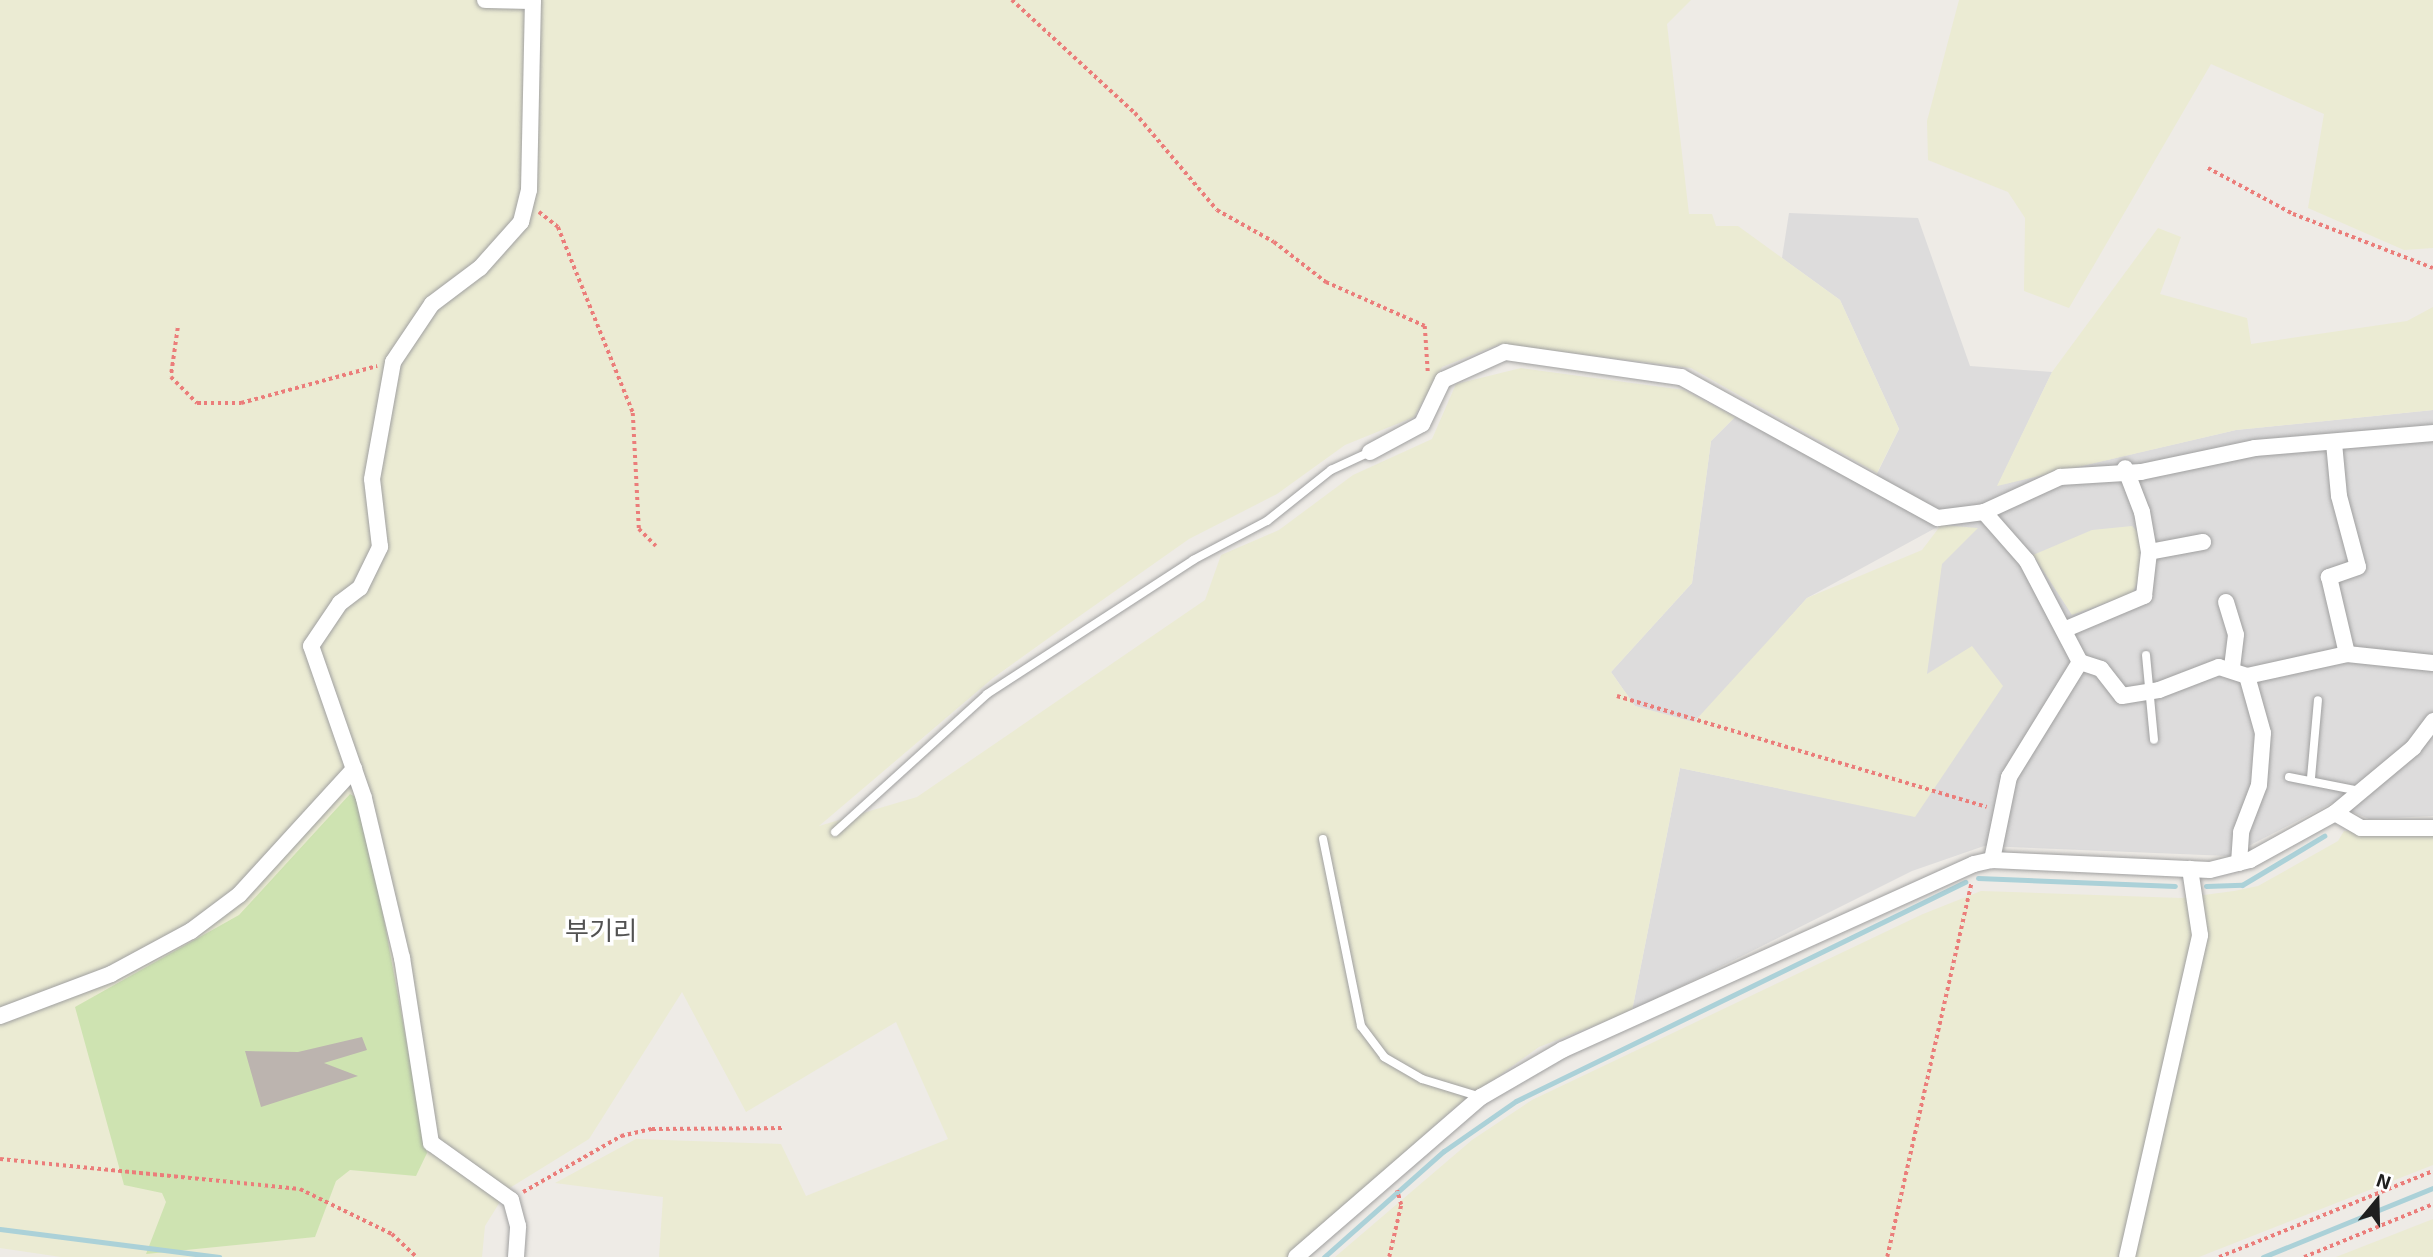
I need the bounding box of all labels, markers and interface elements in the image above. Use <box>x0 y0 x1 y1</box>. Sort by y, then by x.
district label: 부기리 <box>565 914 637 946</box>
north arrow <box>2342 1166 2412 1236</box>
text: N <box>2374 1168 2394 1194</box>

